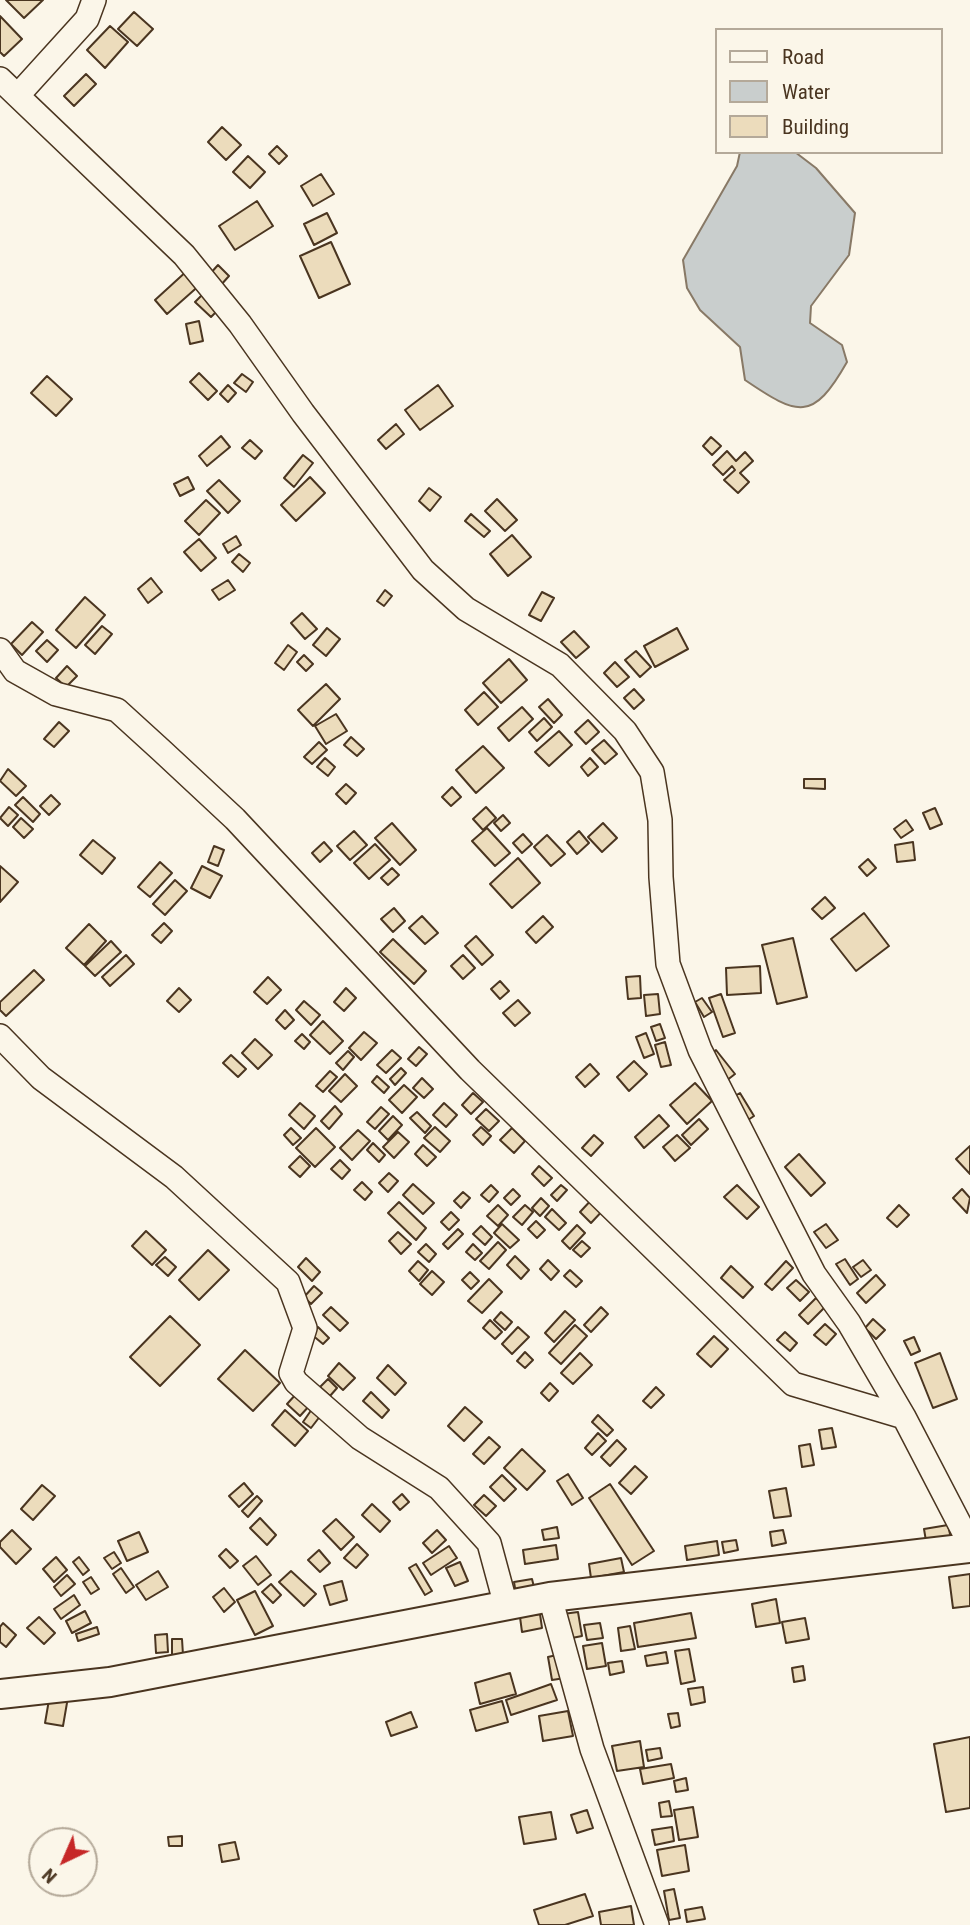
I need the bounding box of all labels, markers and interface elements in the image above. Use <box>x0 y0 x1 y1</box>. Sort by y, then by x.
legend <box>715 28 942 154</box>
text: Road <box>782 45 824 69</box>
text: Water <box>782 80 830 104</box>
text: Building <box>782 115 849 139</box>
north arrow <box>28 1827 98 1897</box>
text: N <box>37 1864 62 1888</box>

